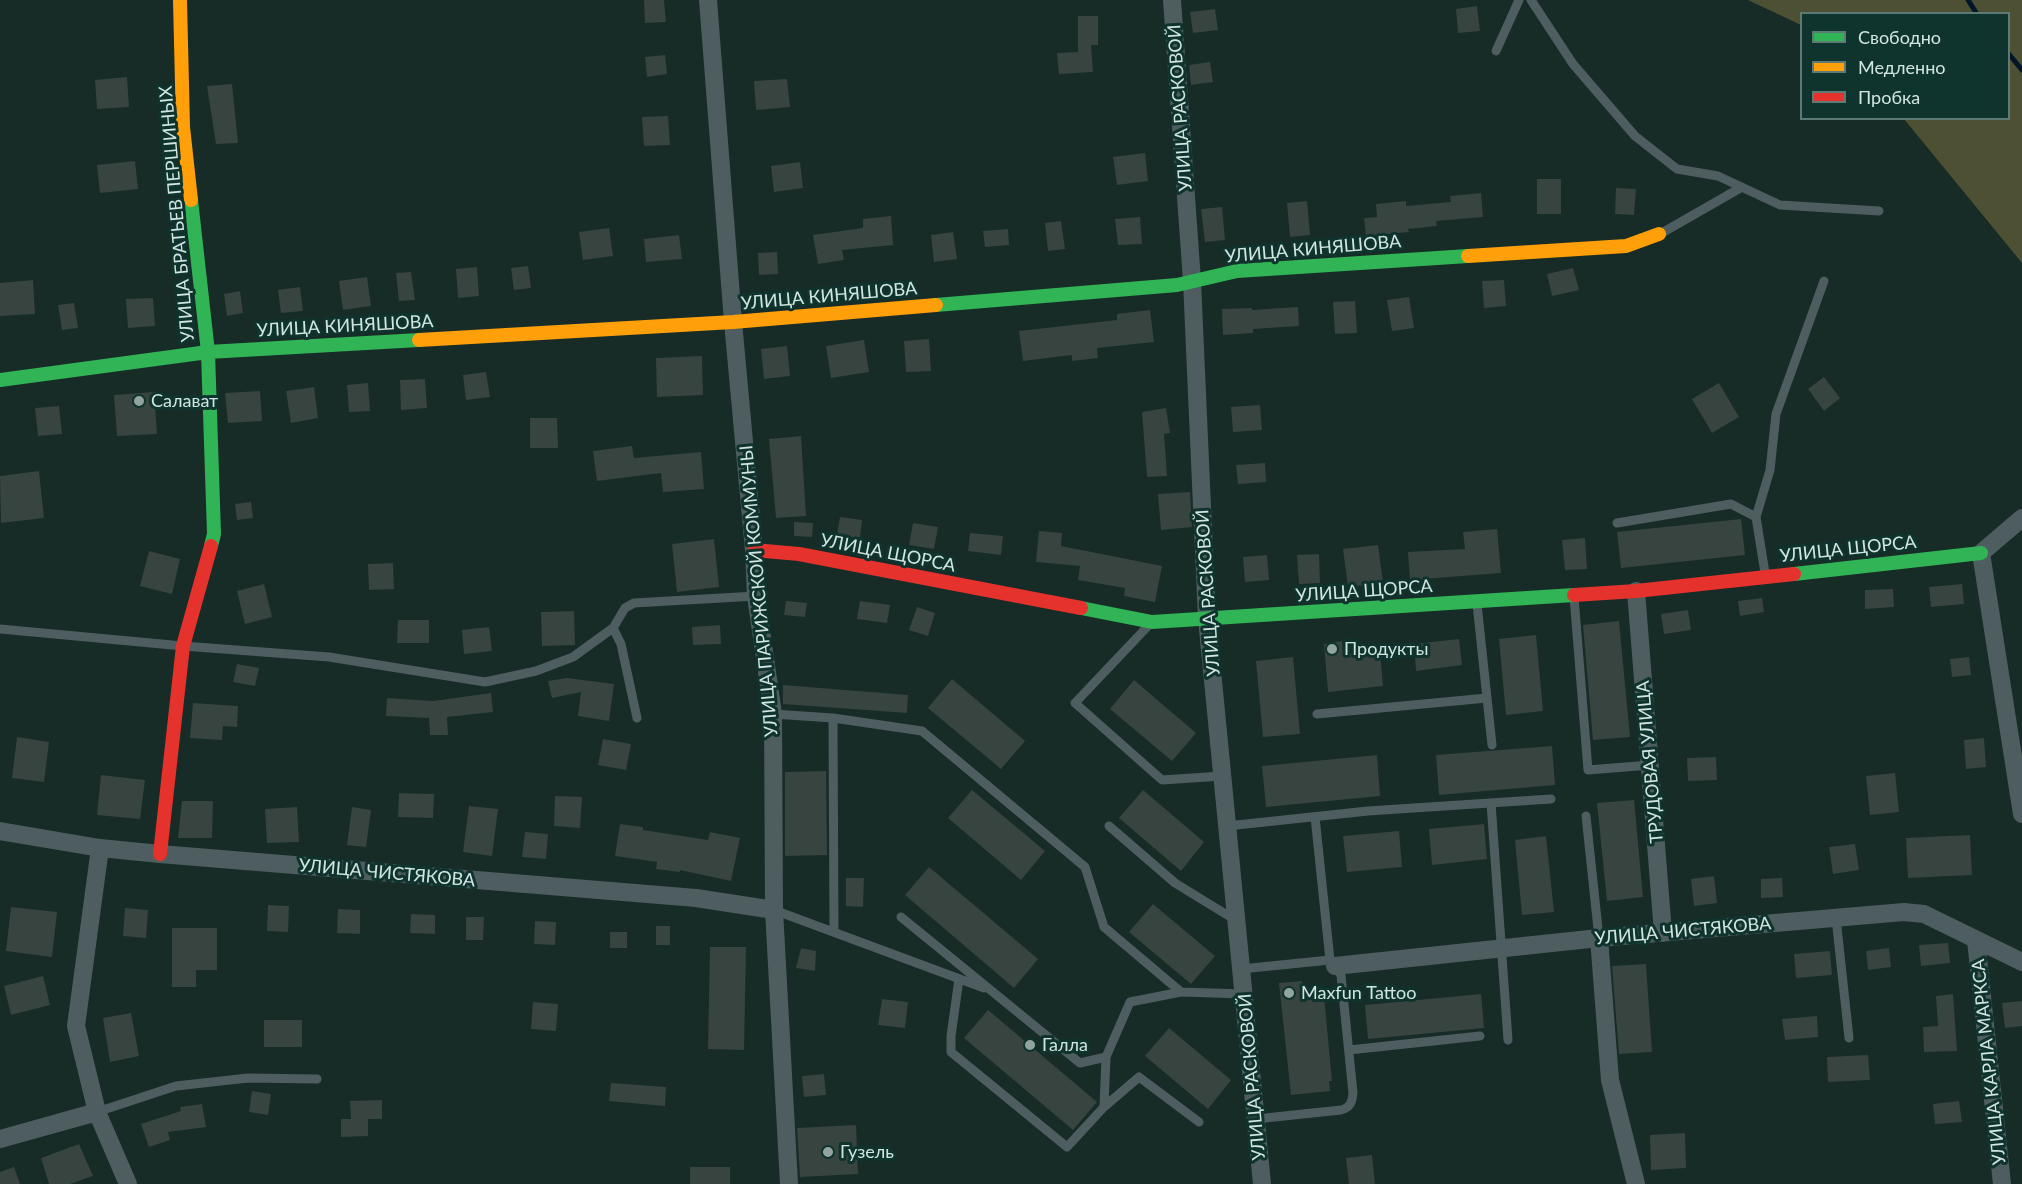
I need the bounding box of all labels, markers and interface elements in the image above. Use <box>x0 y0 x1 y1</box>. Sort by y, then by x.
legend <box>1800 12 2010 120</box>
street label: УЛИЦА РАСКОВОЙ <box>1163 24 1197 192</box>
text: Свободно <box>1858 26 1941 48</box>
text: Медленно <box>1858 56 1946 78</box>
street label: УЛИЦА БРАТЬЕВ ПЕРШИНЫХ <box>155 85 199 343</box>
text: Пробка <box>1858 86 1920 108</box>
street label: УЛИЦА КИНЯШОВА <box>1224 231 1402 267</box>
street label: УЛИЦА КИНЯШОВА <box>740 278 918 314</box>
street label: УЛИЦА КИНЯШОВА <box>256 311 434 341</box>
place label: Салават <box>151 390 218 412</box>
marker: Салават <box>132 394 146 408</box>
street label: УЛИЦА ПАРИЖСКОЙ КОММУНЫ <box>735 444 783 738</box>
street label: УЛИЦА РАСКОВОЙ <box>1191 509 1225 677</box>
street label: УЛИЦА ЩОРСА <box>819 529 957 577</box>
street label: УЛИЦА ЩОРСА <box>1779 531 1917 567</box>
street label: УЛИЦА ЩОРСА <box>1295 575 1433 607</box>
place label: Продукты <box>1344 638 1428 660</box>
marker: Продукты <box>1325 642 1339 656</box>
street label: ТРУДОВАЯ УЛИЦА <box>1632 680 1668 844</box>
street label: УЛИЦА ЧИСТЯКОВА <box>298 855 476 891</box>
street label: УЛИЦА ЧИСТЯКОВА <box>1594 913 1772 949</box>
street label: УЛИЦА КАРЛА МАРКСА <box>1967 958 2011 1166</box>
place label: Maxfun Tattoo <box>1301 982 1416 1004</box>
marker: Maxfun Tattoo <box>1282 986 1296 1000</box>
street label: УЛИЦА РАСКОВОЙ <box>1234 993 1270 1161</box>
place label: Галла <box>1042 1034 1088 1056</box>
marker: Галла <box>1023 1038 1037 1052</box>
place label: Гузель <box>840 1141 894 1163</box>
marker: Гузель <box>821 1145 835 1159</box>

